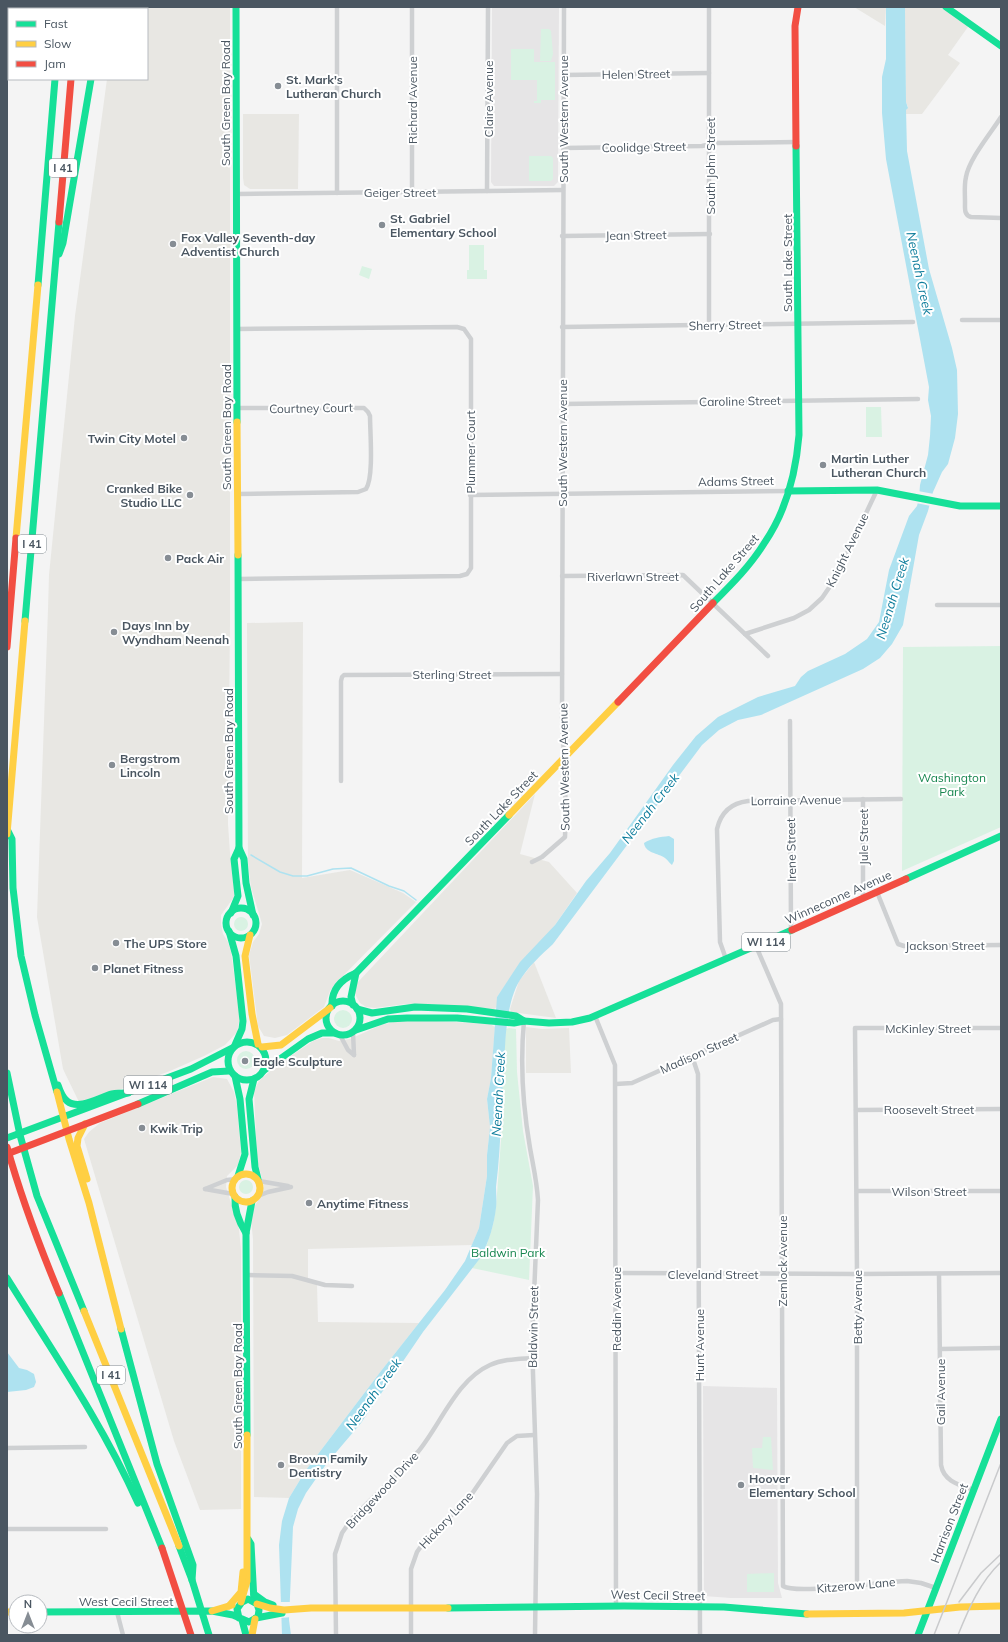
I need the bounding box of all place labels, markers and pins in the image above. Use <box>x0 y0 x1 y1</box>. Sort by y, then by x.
place label: St. Mark's Lutheran Church <box>286 72 381 101</box>
marker: St. Mark's Lutheran Church <box>273 81 283 91</box>
place label: St. Gabriel Elementary School <box>390 211 497 240</box>
marker: St. Gabriel Elementary School <box>377 220 387 230</box>
place label: Fox Valley Seventh-day Adventist Church <box>181 230 316 259</box>
marker: Fox Valley Seventh-day Adventist Church <box>168 239 178 249</box>
place label: Twin City Motel <box>88 431 176 446</box>
marker: Twin City Motel <box>179 433 189 443</box>
place label: Martin Luther Lutheran Church <box>831 451 926 480</box>
marker: Martin Luther Lutheran Church <box>818 460 828 470</box>
place label: Cranked Bike Studio LLC <box>106 481 182 510</box>
marker: Cranked Bike Studio LLC <box>185 490 195 500</box>
place label: Pack Air <box>176 551 224 566</box>
marker: Pack Air <box>163 553 173 563</box>
place label: Days Inn by Wyndham Neenah <box>122 618 229 647</box>
marker: Days Inn by Wyndham Neenah <box>109 627 119 637</box>
place label: Bergstrom Lincoln <box>120 751 180 780</box>
marker: Bergstrom Lincoln <box>107 760 117 770</box>
place label: The UPS Store <box>124 936 207 951</box>
marker: The UPS Store <box>111 938 121 948</box>
place label: Planet Fitness <box>103 961 184 976</box>
marker: Planet Fitness <box>90 963 100 973</box>
place label: Eagle Sculpture <box>253 1054 343 1069</box>
marker: Eagle Sculpture <box>240 1056 250 1066</box>
place label: Kwik Trip <box>150 1121 203 1136</box>
marker: Kwik Trip <box>137 1123 147 1133</box>
place label: Anytime Fitness <box>317 1196 409 1211</box>
marker: Anytime Fitness <box>304 1198 314 1208</box>
place label: Brown Family Dentistry <box>289 1451 368 1480</box>
marker: Brown Family Dentistry <box>276 1460 286 1470</box>
place label: Hoover Elementary School <box>749 1471 856 1500</box>
marker: Hoover Elementary School <box>736 1480 746 1490</box>

